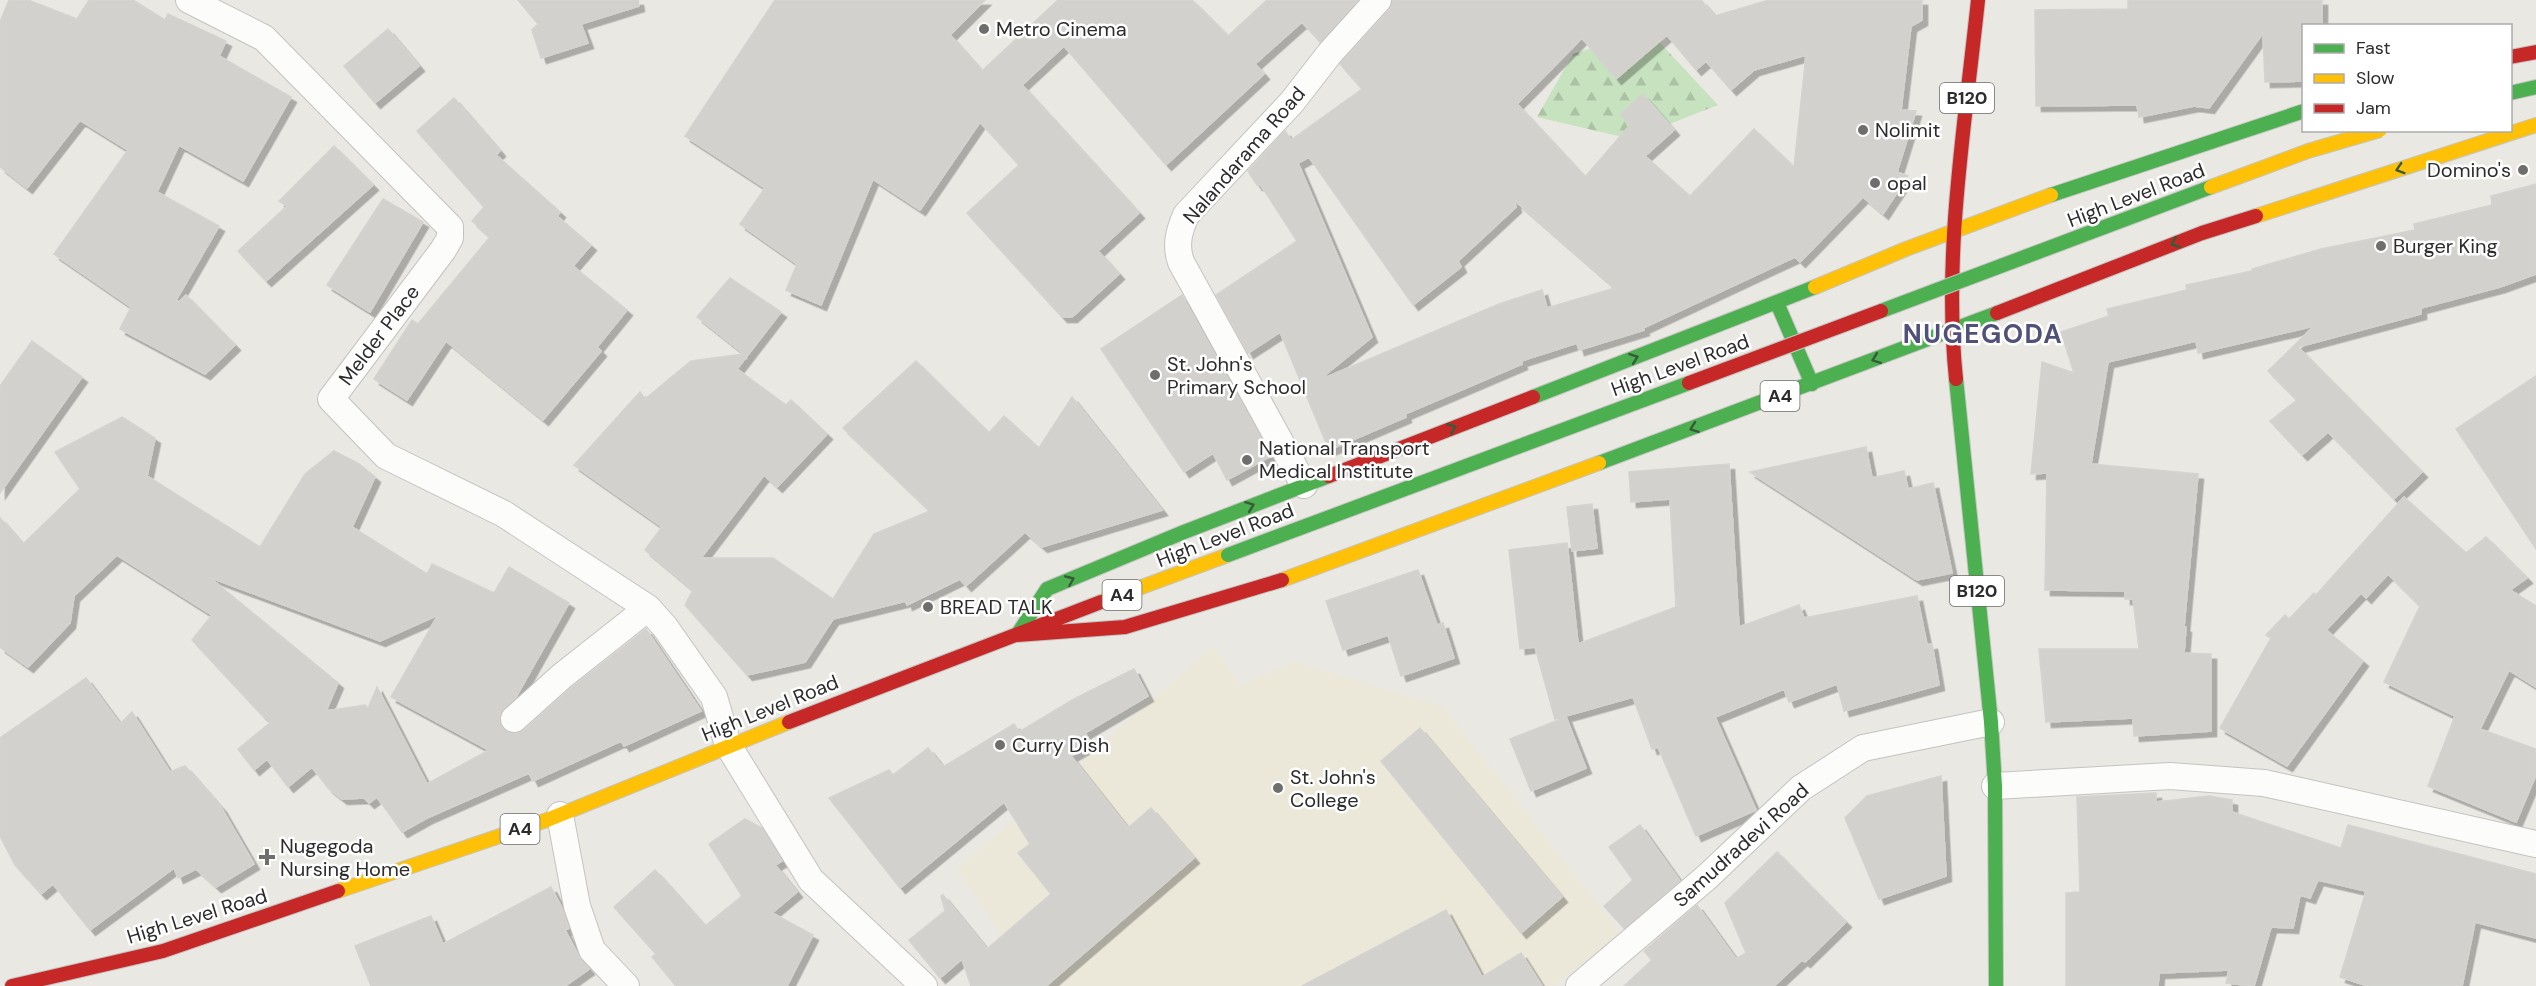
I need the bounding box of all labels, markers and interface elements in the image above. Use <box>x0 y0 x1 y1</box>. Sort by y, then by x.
place label: Metro Cinema <box>996 16 1127 42</box>
marker: Metro Cinema <box>977 22 991 36</box>
legend <box>2302 24 2512 132</box>
text: Fast <box>2356 36 2391 60</box>
text: Slow <box>2356 66 2395 90</box>
street label: Nalandarama Road <box>1177 81 1311 229</box>
road number: B120 <box>1940 83 1994 113</box>
text: Jam <box>2356 96 2391 120</box>
place label: Nolimit <box>1875 117 1941 143</box>
marker: Nolimit <box>1856 123 1870 137</box>
street label: High Level Road <box>2064 157 2208 233</box>
place label: Domino's <box>2427 157 2511 183</box>
one-way arrow <box>2395 162 2406 174</box>
marker: Domino's <box>2516 163 2530 177</box>
place label: opal <box>1887 170 1927 196</box>
marker: opal <box>1868 176 1882 190</box>
place label: Burger King <box>2393 233 2498 259</box>
one-way arrow <box>2171 236 2182 248</box>
marker: Burger King <box>2374 239 2388 253</box>
street label: Melder Place <box>333 280 425 390</box>
district label: NUGEGODA <box>1903 317 2063 351</box>
street label: High Level Road <box>1607 328 1753 402</box>
place label: St. John's Primary School <box>1167 351 1306 400</box>
one-way arrow <box>1871 352 1882 364</box>
one-way arrow <box>1627 353 1638 365</box>
marker: St. John's Primary School <box>1148 368 1162 382</box>
road number: A4 <box>1760 381 1800 411</box>
one-way arrow <box>1689 420 1699 433</box>
one-way arrow <box>1445 423 1456 435</box>
place label: National Transport Medical Institute <box>1259 435 1430 484</box>
marker: National Transport Medical Institute <box>1240 453 1254 467</box>
street label: High Level Road <box>1153 497 1297 573</box>
one-way arrow <box>1244 501 1255 513</box>
one-way arrow <box>1063 575 1074 587</box>
road number: B120 <box>1950 576 2004 606</box>
road number: A4 <box>1102 580 1142 610</box>
place label: BREAD TALK <box>940 594 1053 620</box>
marker: BREAD TALK <box>921 600 935 614</box>
street label: High Level Road <box>698 669 842 747</box>
place label: Curry Dish <box>1012 732 1109 758</box>
marker: Curry Dish <box>993 738 1007 752</box>
place label: St. John's College <box>1290 764 1376 813</box>
street label: Samudradevi Road <box>1668 777 1814 913</box>
marker: St. John's College <box>1271 781 1285 795</box>
road number: A4 <box>500 814 540 844</box>
place label: Nugegoda Nursing Home <box>280 833 410 882</box>
marker: Nugegoda Nursing Home <box>258 848 276 866</box>
street label: High Level Road <box>124 882 270 950</box>

